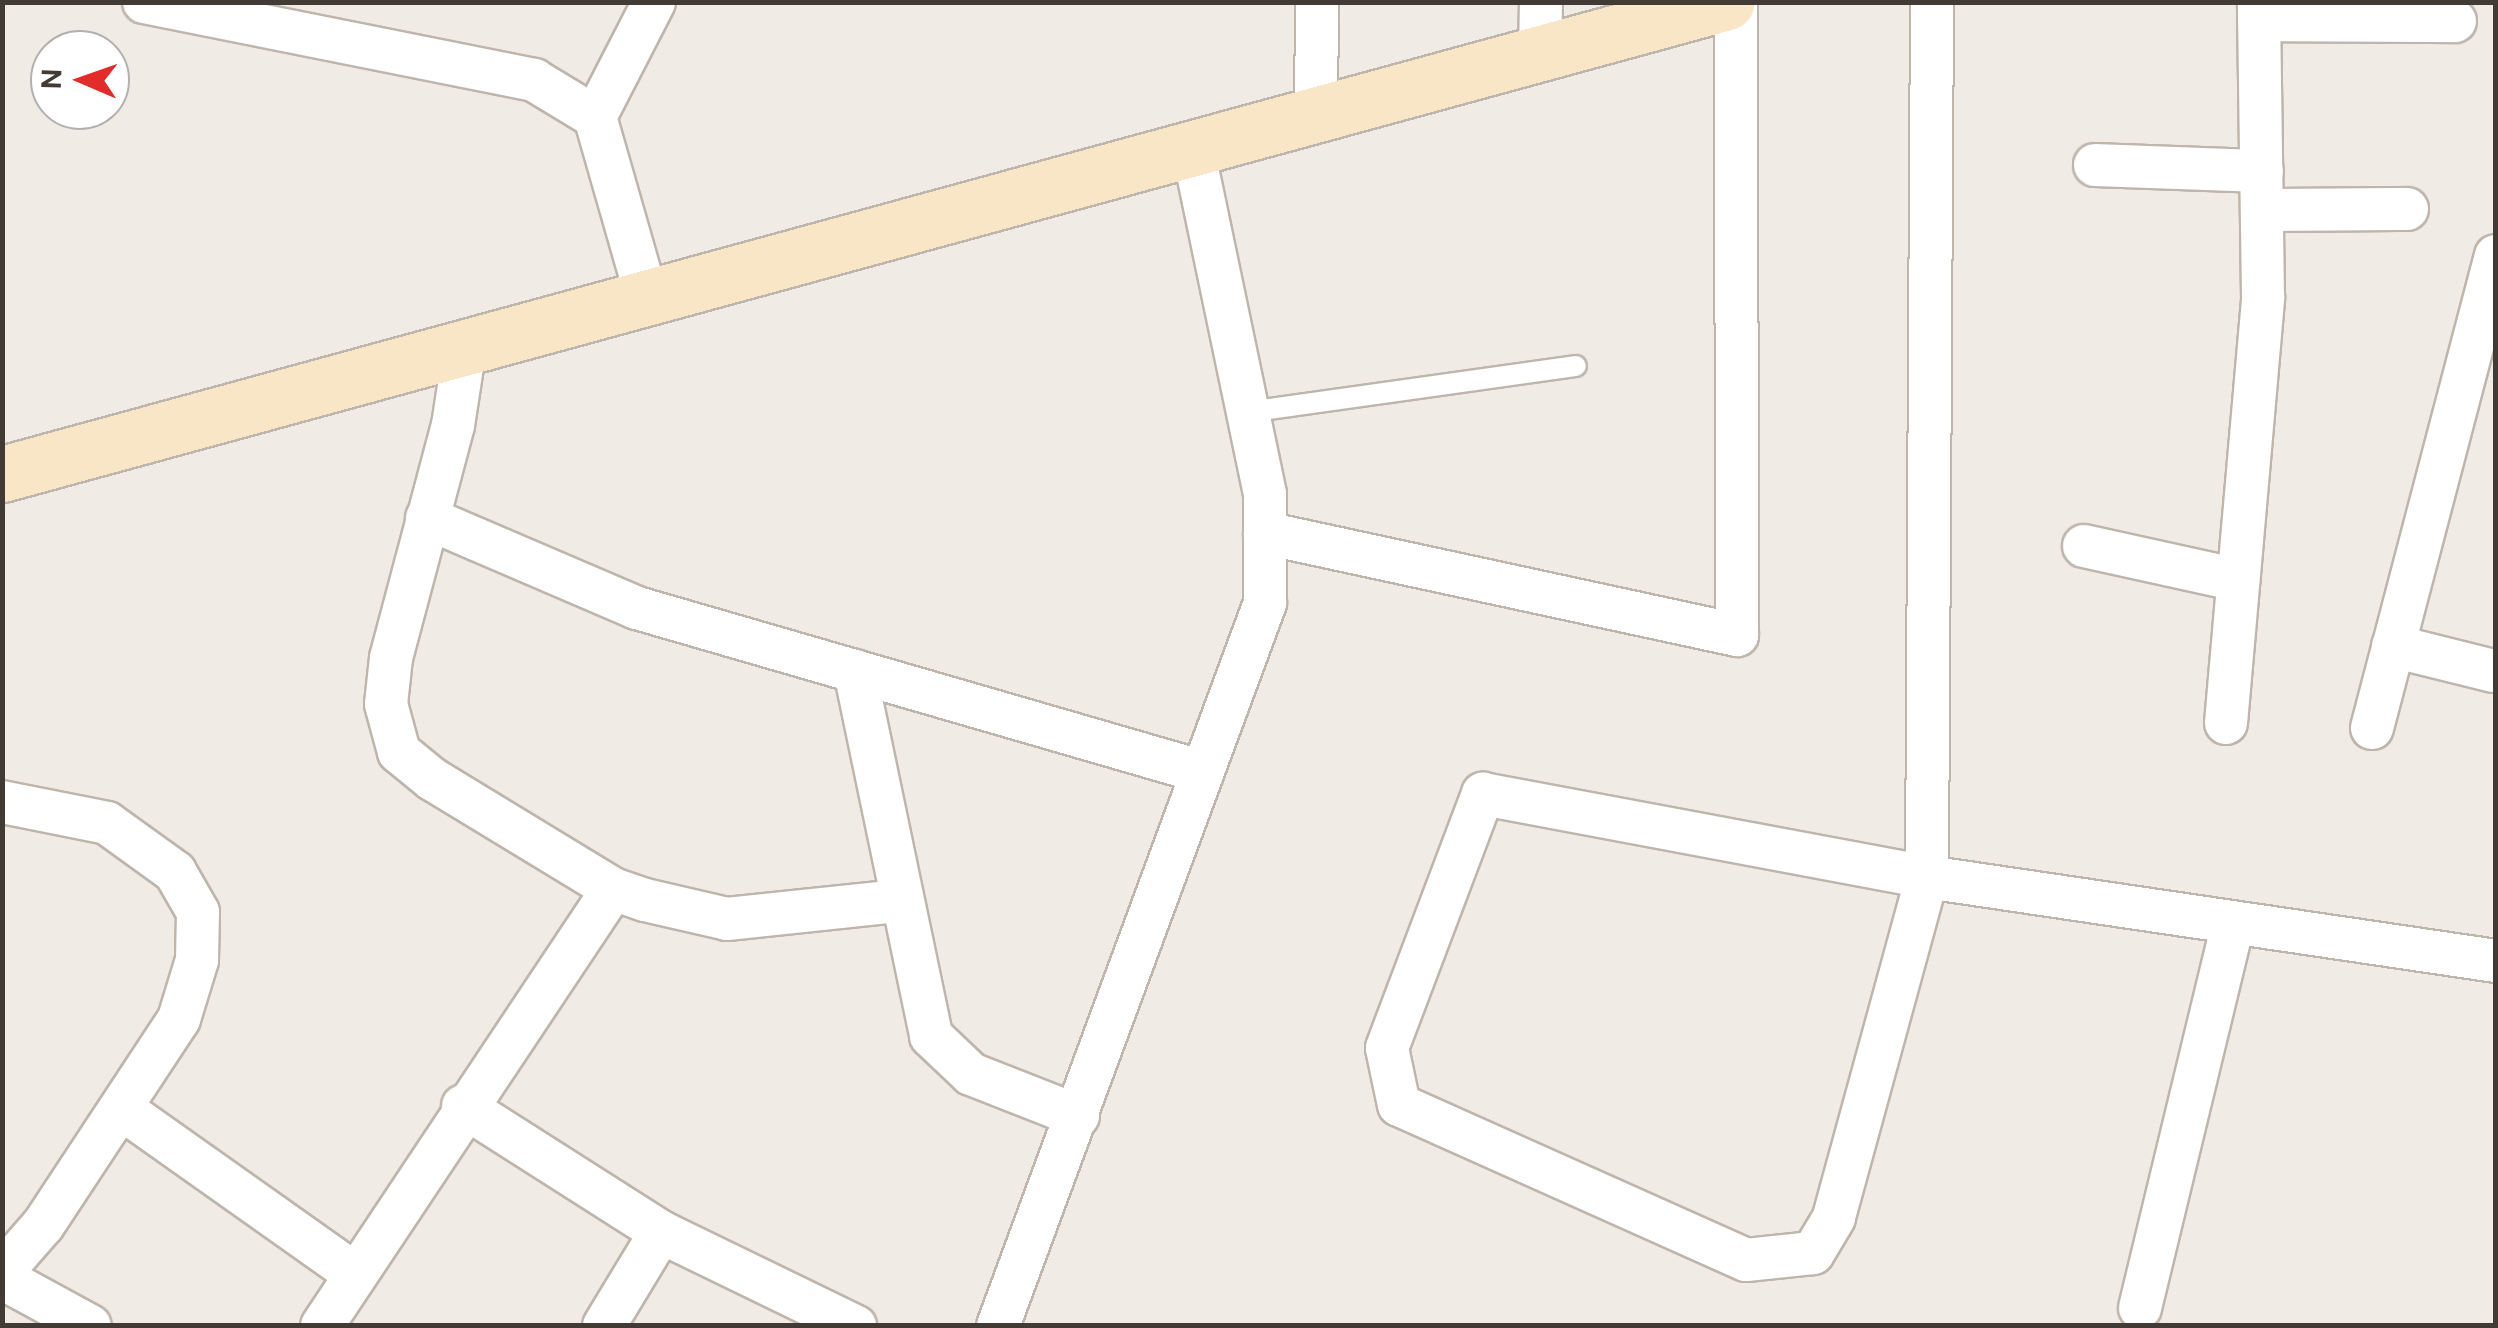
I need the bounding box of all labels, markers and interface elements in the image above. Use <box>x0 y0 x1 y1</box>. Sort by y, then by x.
north arrow <box>30 30 130 130</box>
text: N <box>33 68 70 90</box>

